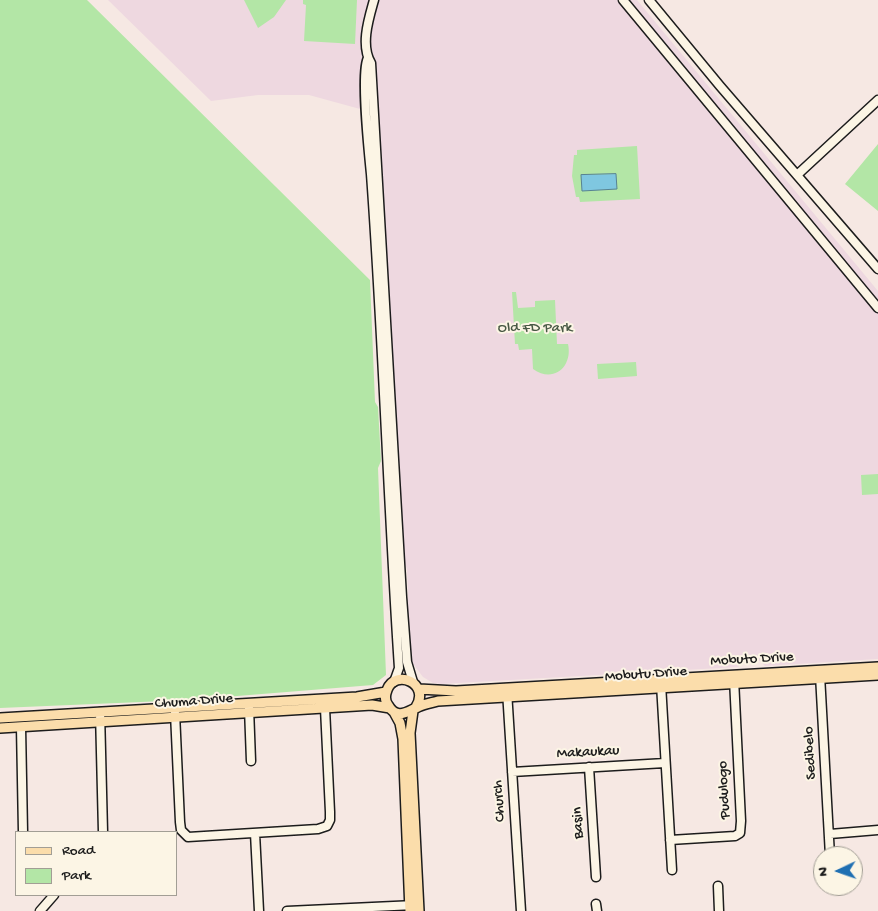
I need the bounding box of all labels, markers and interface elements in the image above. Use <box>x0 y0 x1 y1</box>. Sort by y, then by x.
park label: Old FD Park <box>498 320 572 338</box>
street label: Mobuto Drive <box>710 649 794 671</box>
street label: Mobutu Drive <box>604 663 688 687</box>
street label: Chuma Drive <box>154 690 234 714</box>
street label: Sedibelo <box>801 726 821 780</box>
street label: Makaukau <box>556 742 620 764</box>
street label: Pudulogo <box>714 760 736 820</box>
street label: Church <box>490 780 510 822</box>
street label: Basin <box>569 807 589 839</box>
legend <box>15 831 178 896</box>
text: Road <box>62 842 95 860</box>
north arrow <box>813 846 863 896</box>
text: Park <box>62 867 91 885</box>
text: N <box>815 867 832 877</box>

